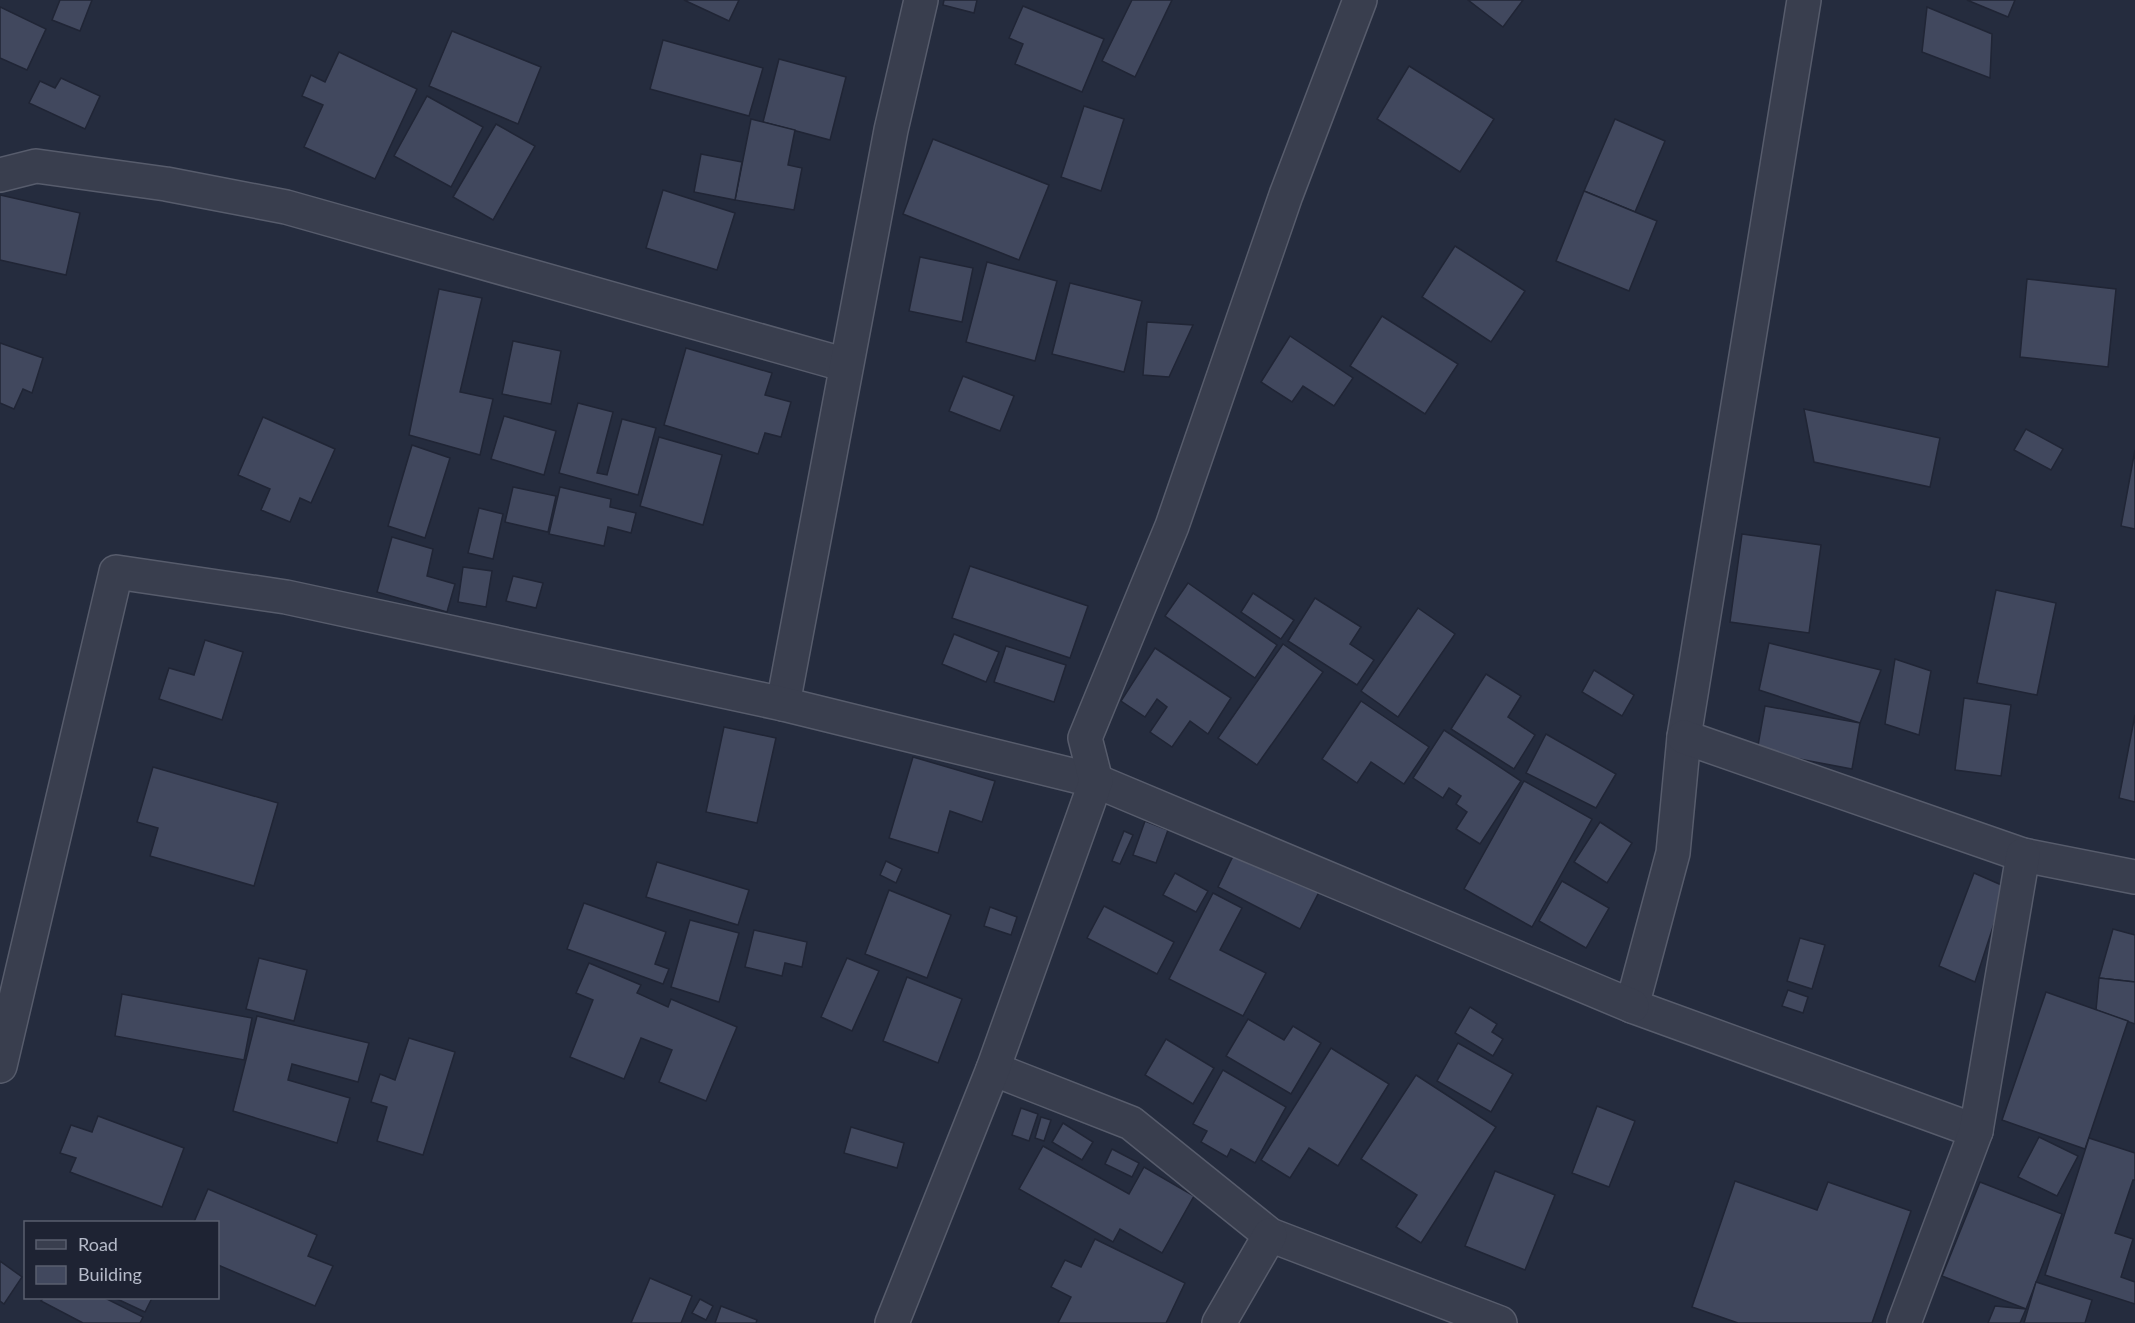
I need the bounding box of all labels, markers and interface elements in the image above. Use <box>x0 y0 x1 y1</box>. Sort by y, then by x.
legend <box>24 1221 219 1299</box>
text: Road <box>78 1233 118 1255</box>
text: Building <box>78 1263 142 1285</box>

